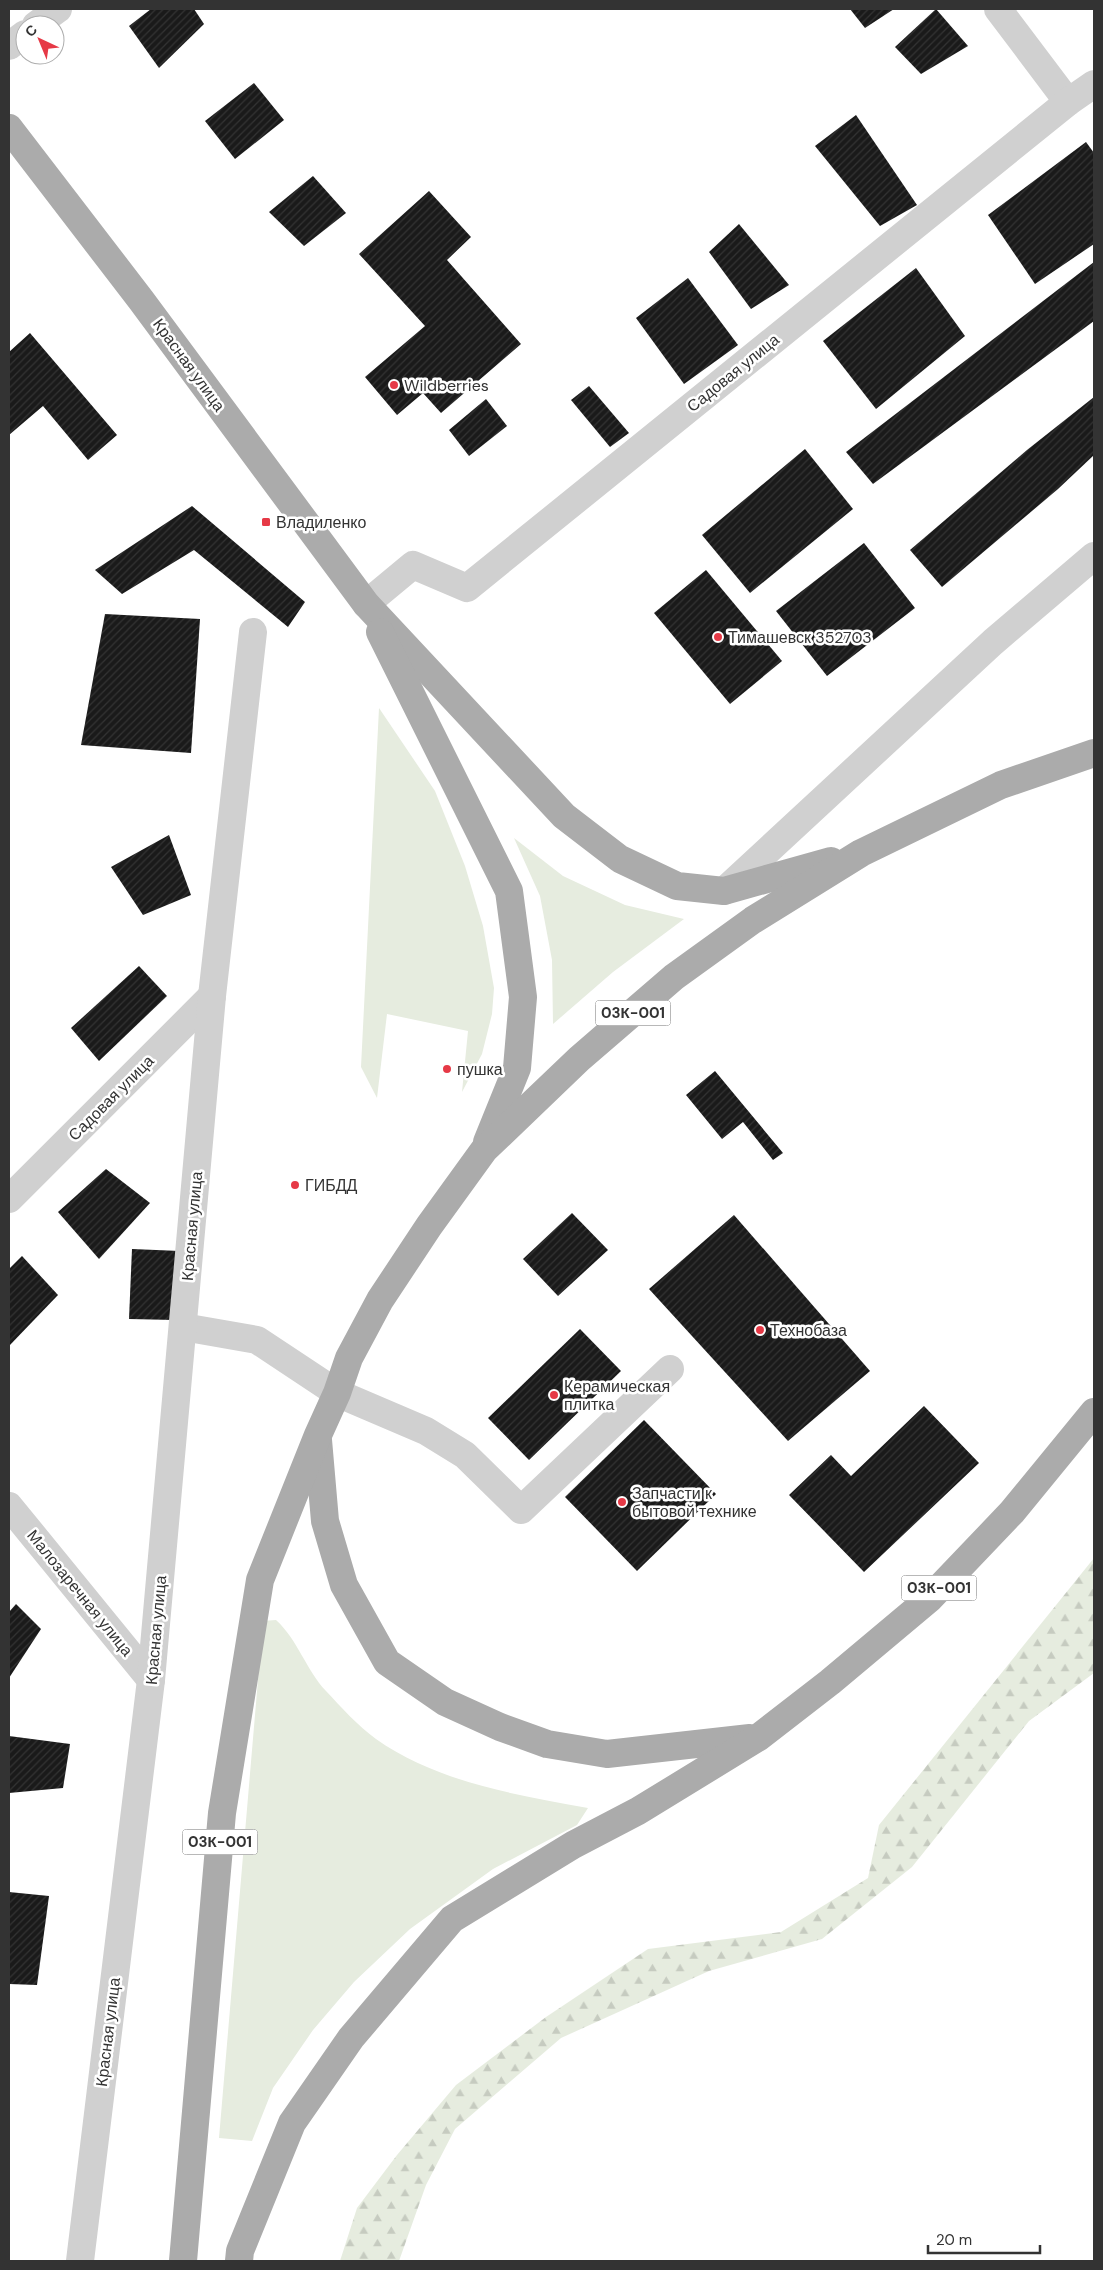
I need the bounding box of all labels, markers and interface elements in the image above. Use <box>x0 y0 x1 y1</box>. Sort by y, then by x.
north arrow <box>15 15 65 65</box>
text: С <box>21 21 41 41</box>
street label: Красная улица <box>148 314 230 416</box>
street label: Садовая улица <box>682 329 784 417</box>
place label: Wildberries <box>404 375 489 396</box>
marker: Wildberries <box>388 379 400 391</box>
place label: Владиленко <box>276 512 366 533</box>
marker: Владиленко <box>260 516 272 528</box>
place label: Тимашевск 352703 <box>728 627 872 648</box>
marker: Тимашевск 352703 <box>712 631 724 643</box>
road number: 03К-001 <box>596 1000 670 1026</box>
street label: Садовая улица <box>64 1051 158 1145</box>
place label: пушка <box>457 1059 503 1080</box>
marker: пушка <box>441 1063 453 1075</box>
street label: Красная улица <box>177 1170 207 1282</box>
place label: ГИБДД <box>305 1175 358 1196</box>
marker: ГИБДД <box>289 1179 301 1191</box>
place label: Технобаза <box>770 1320 847 1341</box>
marker: Технобаза <box>754 1324 766 1336</box>
place label: Керамическая плитка <box>564 1376 670 1415</box>
marker: Керамическая плитка <box>548 1389 560 1401</box>
place label: Запчасти к бытовой технике <box>632 1483 757 1522</box>
marker: Запчасти к бытовой технике <box>616 1496 628 1508</box>
street label: Малозаречная улица <box>22 1525 138 1661</box>
street label: Красная улица <box>141 1574 171 1686</box>
road number: 03К-001 <box>902 1576 976 1600</box>
road number: 03К-001 <box>182 1830 258 1854</box>
street label: Красная улица <box>91 1976 125 2088</box>
scale bar <box>928 2222 1040 2254</box>
text: 20 m <box>936 2230 972 2250</box>

